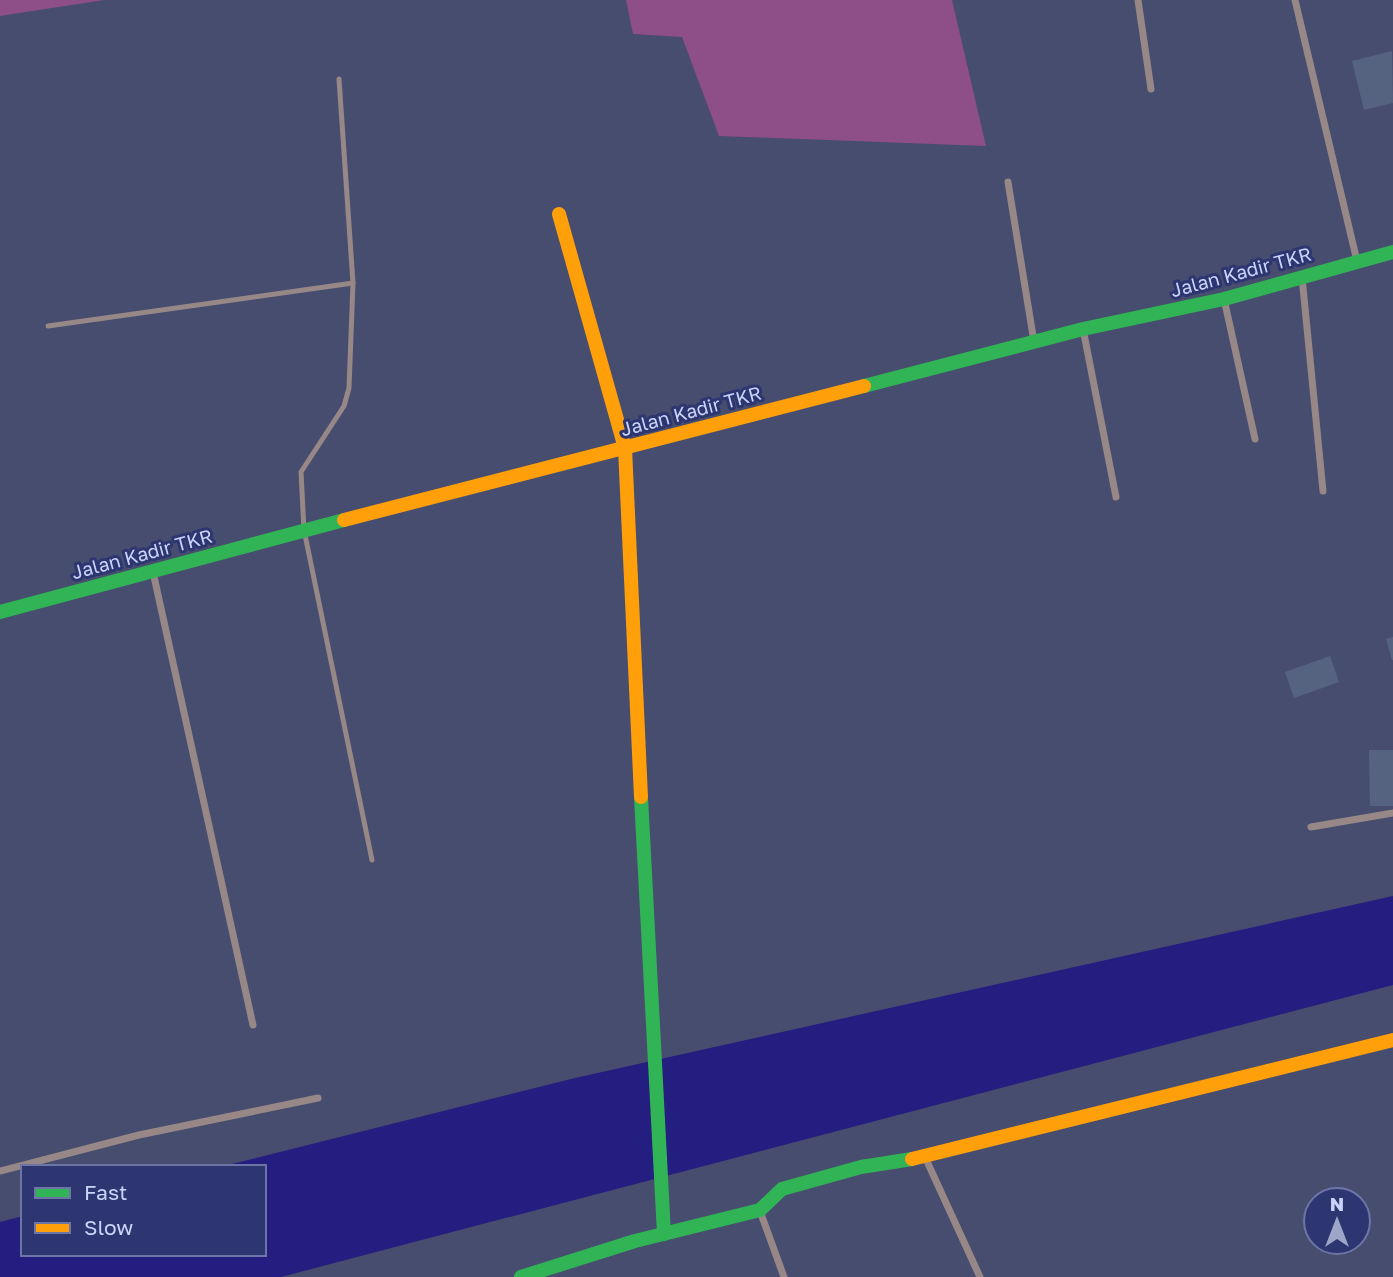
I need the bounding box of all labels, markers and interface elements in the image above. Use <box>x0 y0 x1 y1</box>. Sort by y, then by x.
street label: Jalan Kadir TKR <box>1168 242 1314 301</box>
street label: Jalan Kadir TKR <box>618 381 764 440</box>
street label: Jalan Kadir TKR <box>69 524 215 583</box>
legend <box>21 1165 266 1256</box>
text: Fast <box>84 1179 127 1205</box>
north arrow <box>1302 1186 1372 1256</box>
text: N <box>1330 1192 1344 1215</box>
text: Slow <box>84 1214 133 1240</box>

